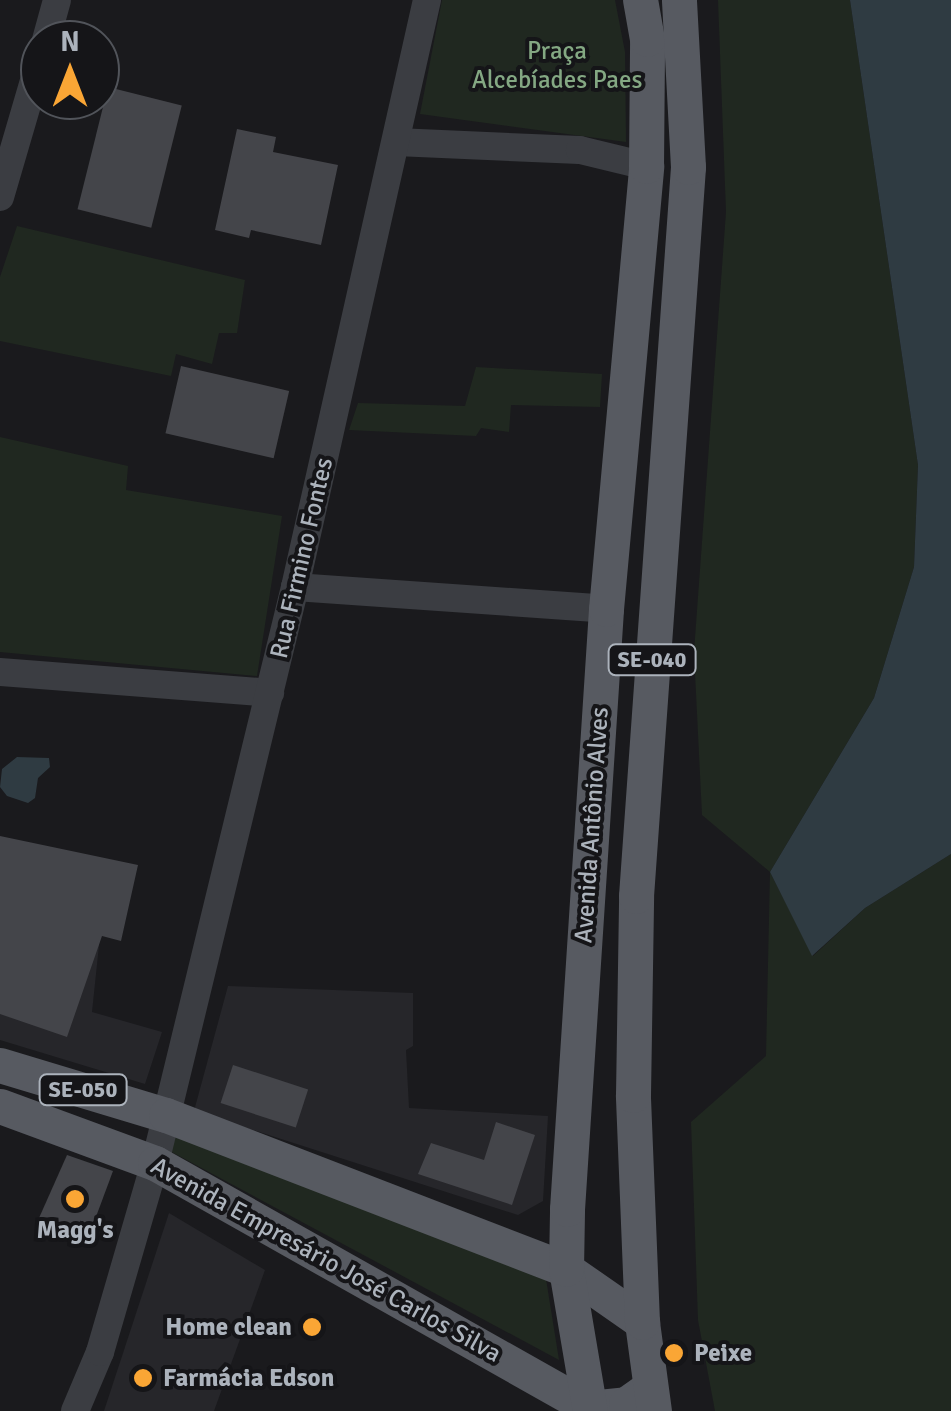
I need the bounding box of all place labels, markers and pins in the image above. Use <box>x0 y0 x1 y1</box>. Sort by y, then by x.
marker: Magg's <box>64 1188 86 1210</box>
place label: Magg's <box>36 1215 114 1245</box>
place label: Home clean <box>165 1312 292 1342</box>
marker: Home clean <box>301 1316 323 1338</box>
place label: Peixe <box>694 1338 752 1368</box>
marker: Peixe <box>663 1342 685 1364</box>
place label: Farmácia Edson <box>163 1363 334 1393</box>
marker: Farmácia Edson <box>132 1367 154 1389</box>

